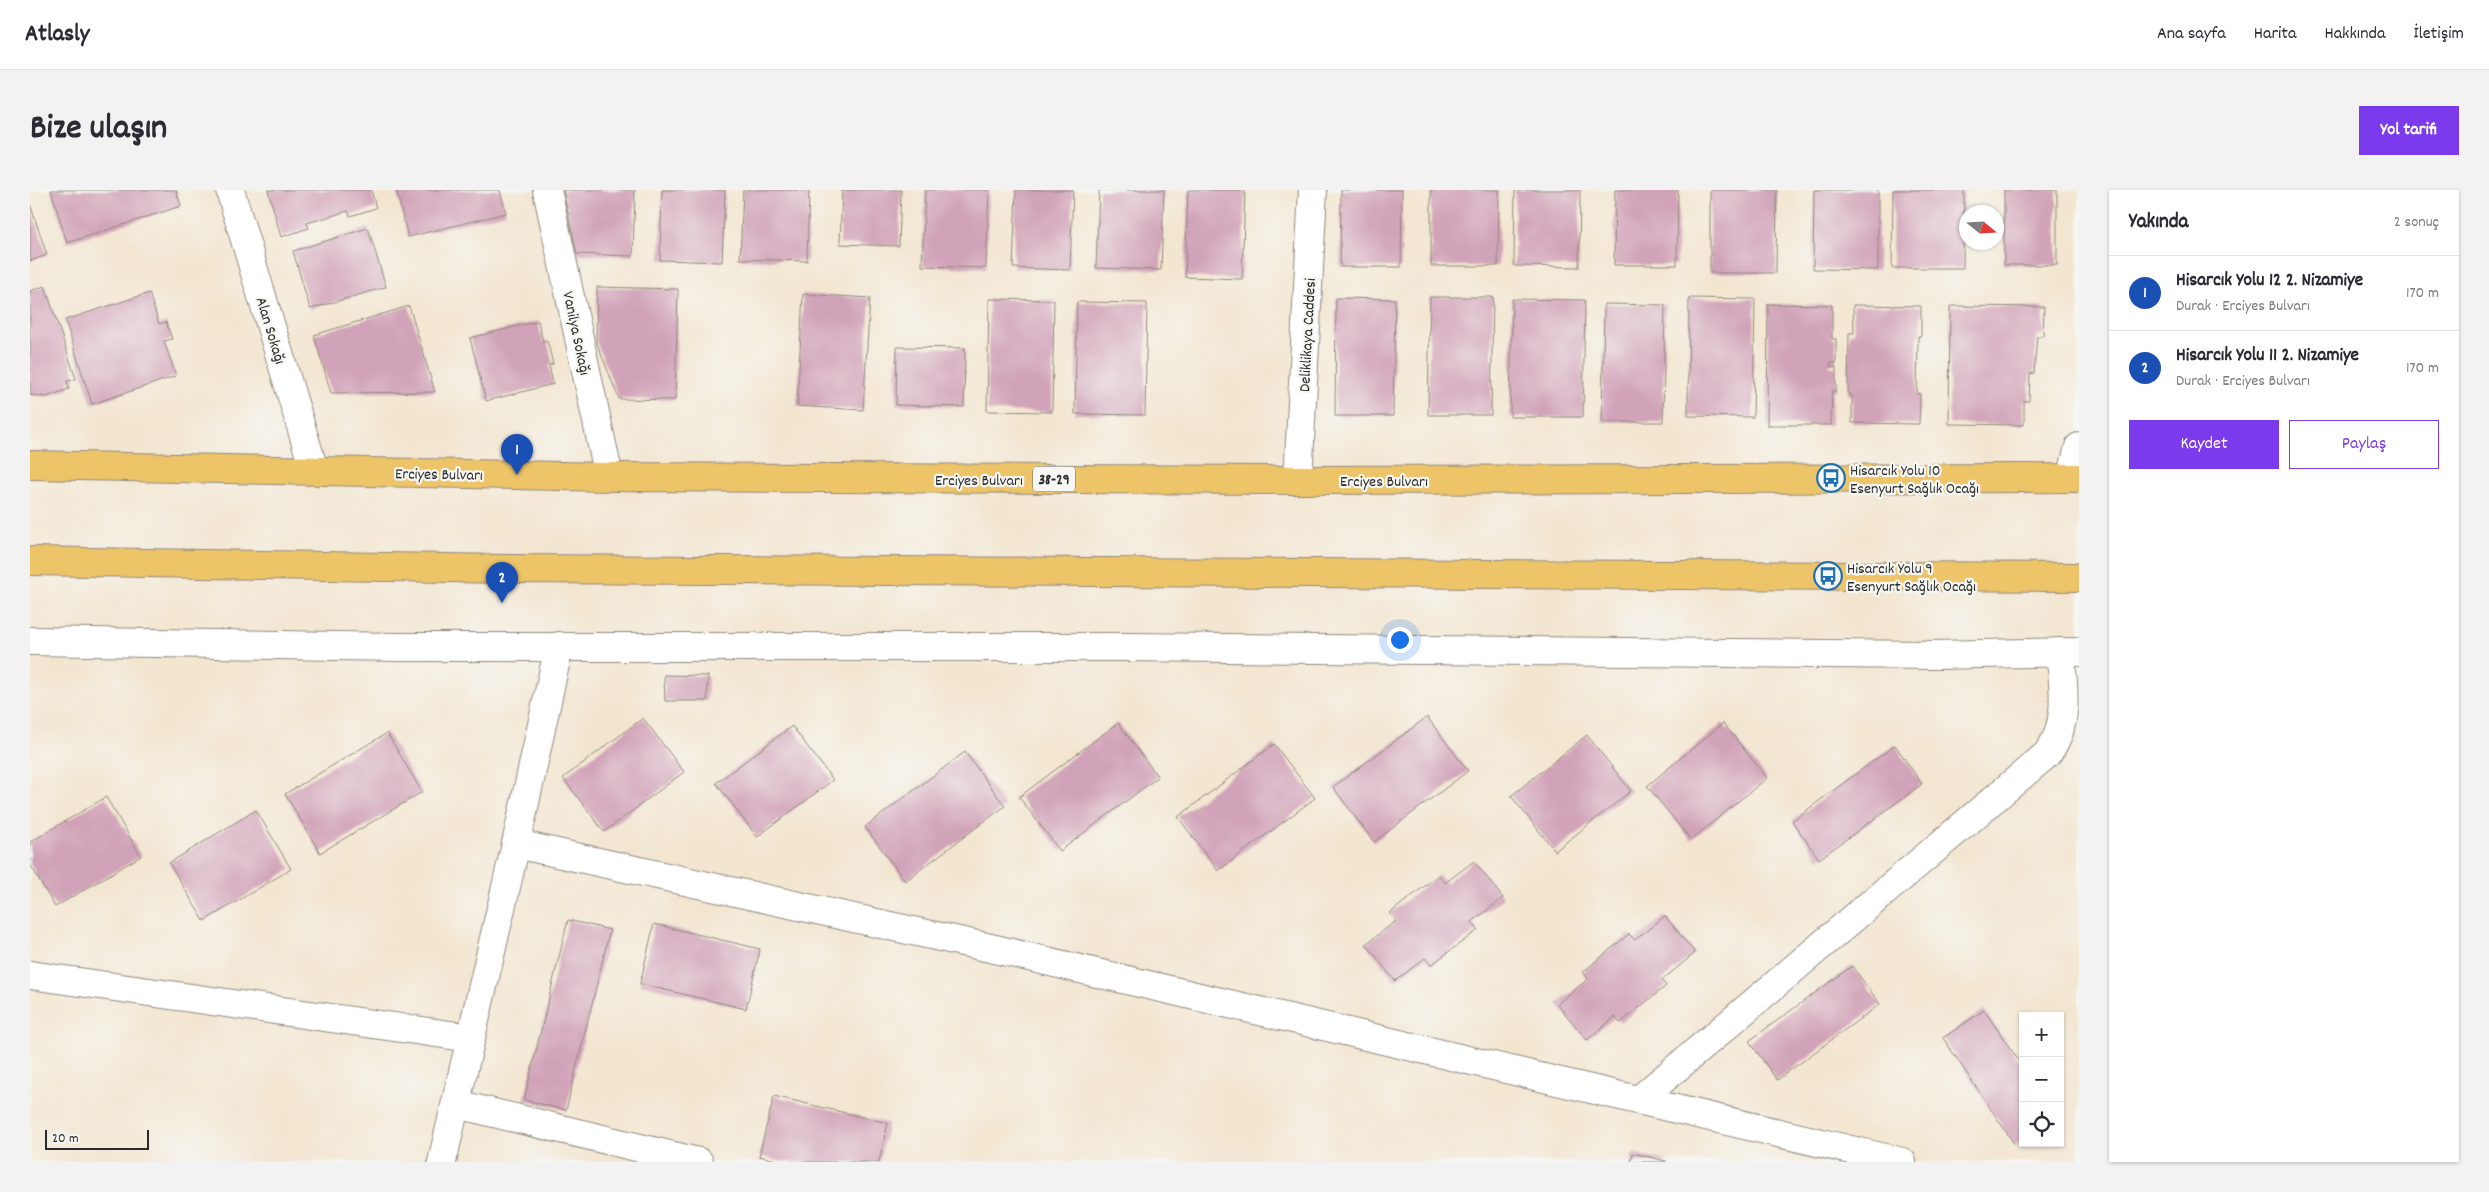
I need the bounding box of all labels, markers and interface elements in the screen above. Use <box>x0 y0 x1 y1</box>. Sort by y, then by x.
text: Atlasly <box>25 18 89 52</box>
text: Ana sayfa <box>2157 22 2226 47</box>
text: Harita <box>2254 22 2296 47</box>
text: Hakkında <box>2324 22 2385 47</box>
text: İletişim <box>2413 22 2464 47</box>
text: Bize ulaşın <box>30 105 167 155</box>
button: Yol tarifi <box>2359 106 2459 155</box>
north arrow <box>1959 205 2004 250</box>
text: Yakında <box>2129 208 2188 238</box>
text: 2 sonuç <box>2394 211 2439 234</box>
text: Hisarcık Yolu 12 2. Nizamiye <box>2176 268 2363 295</box>
street label: Deliklikaya Caddesi <box>1294 277 1323 393</box>
text: 1 <box>2143 282 2147 305</box>
text: 170 m <box>2406 282 2439 305</box>
street label: Vanilya Sokağı <box>555 289 596 378</box>
street label: Alan Sokağı <box>248 294 291 367</box>
text: Durak · Erciyes Bulvarı <box>2176 295 2310 318</box>
text: Hisarcık Yolu 11 2. Nizamiye <box>2176 343 2359 370</box>
text: 2 <box>2142 357 2149 380</box>
text: 170 m <box>2406 357 2439 380</box>
text: Durak · Erciyes Bulvarı <box>2176 370 2310 393</box>
button: Kaydet <box>2129 420 2279 469</box>
button: Paylaş <box>2289 420 2439 469</box>
pin: 1 <box>501 434 533 475</box>
place label: Hisarcık Yolu 10 Esenyurt Sağlık Ocağı <box>1850 460 1979 501</box>
street label: Erciyes Bulvarı <box>395 463 483 488</box>
bus stop icon: Hisarcık Yolu 10 Esenyurt Sağlık Ocağı <box>1816 463 1846 493</box>
road number: 38-29 <box>1033 466 1075 492</box>
street label: Erciyes Bulvarı <box>935 470 1023 493</box>
street label: Erciyes Bulvarı <box>1340 471 1428 494</box>
place label: Hisarcık Yolu 9 Esenyurt Sağlık Ocağı <box>1847 558 1976 599</box>
bus stop icon: Hisarcık Yolu 9 Esenyurt Sağlık Ocağı <box>1813 561 1843 591</box>
pin: 2 <box>486 562 518 603</box>
your location <box>1387 627 1413 653</box>
map controls <box>2019 1012 2064 1147</box>
button: + <box>2019 1012 2064 1057</box>
button: − <box>2019 1057 2064 1102</box>
button: locate <box>2019 1102 2064 1147</box>
scale bar <box>45 1127 149 1150</box>
text: 20 m <box>52 1129 79 1149</box>

